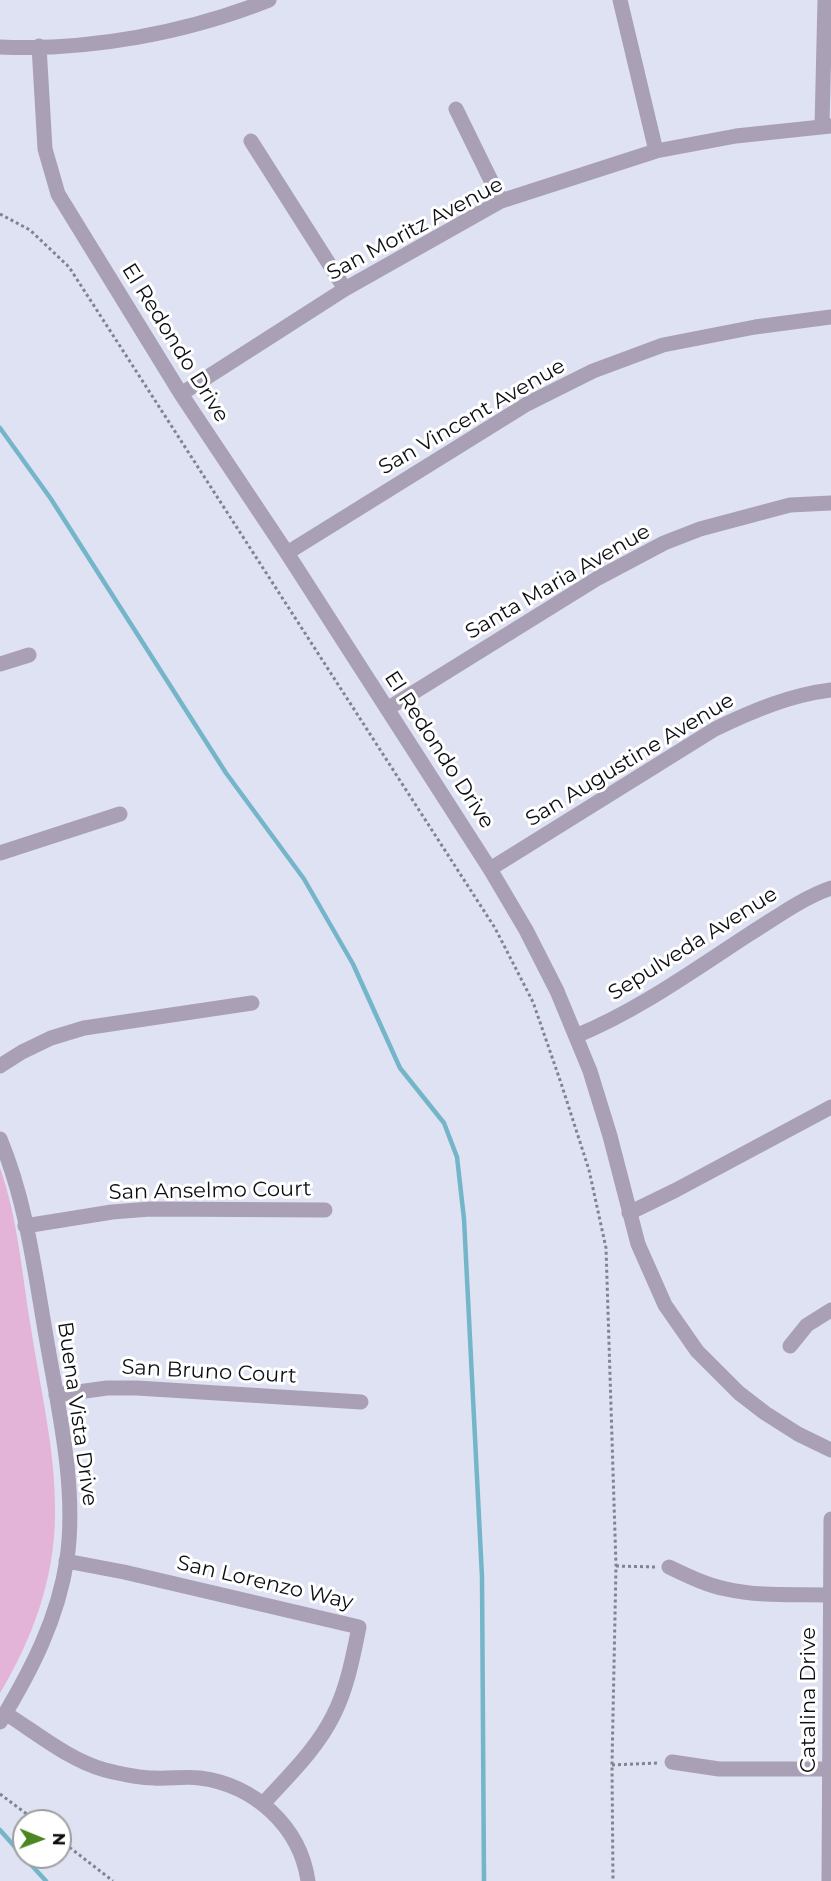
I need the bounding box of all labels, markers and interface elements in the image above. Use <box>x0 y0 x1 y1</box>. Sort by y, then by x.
street label: San Moritz Avenue <box>323 172 507 286</box>
street label: El Redondo Drive <box>116 259 234 427</box>
street label: San Vincent Avenue <box>374 353 570 481</box>
street label: Santa Maria Avenue <box>461 519 655 645</box>
street label: El Redondo Drive <box>379 667 499 833</box>
street label: San Augustine Avenue <box>521 688 739 832</box>
street label: Sepulveda Avenue <box>604 882 782 1006</box>
street label: San Anselmo Court <box>108 1177 312 1205</box>
street label: Buena Vista Drive <box>52 1320 102 1508</box>
street label: San Bruno Court <box>121 1355 297 1389</box>
street label: San Lorenzo Way <box>174 1550 356 1616</box>
street label: Catalina Drive <box>796 1627 822 1773</box>
north arrow <box>12 1809 72 1869</box>
text: N <box>49 1833 68 1846</box>

